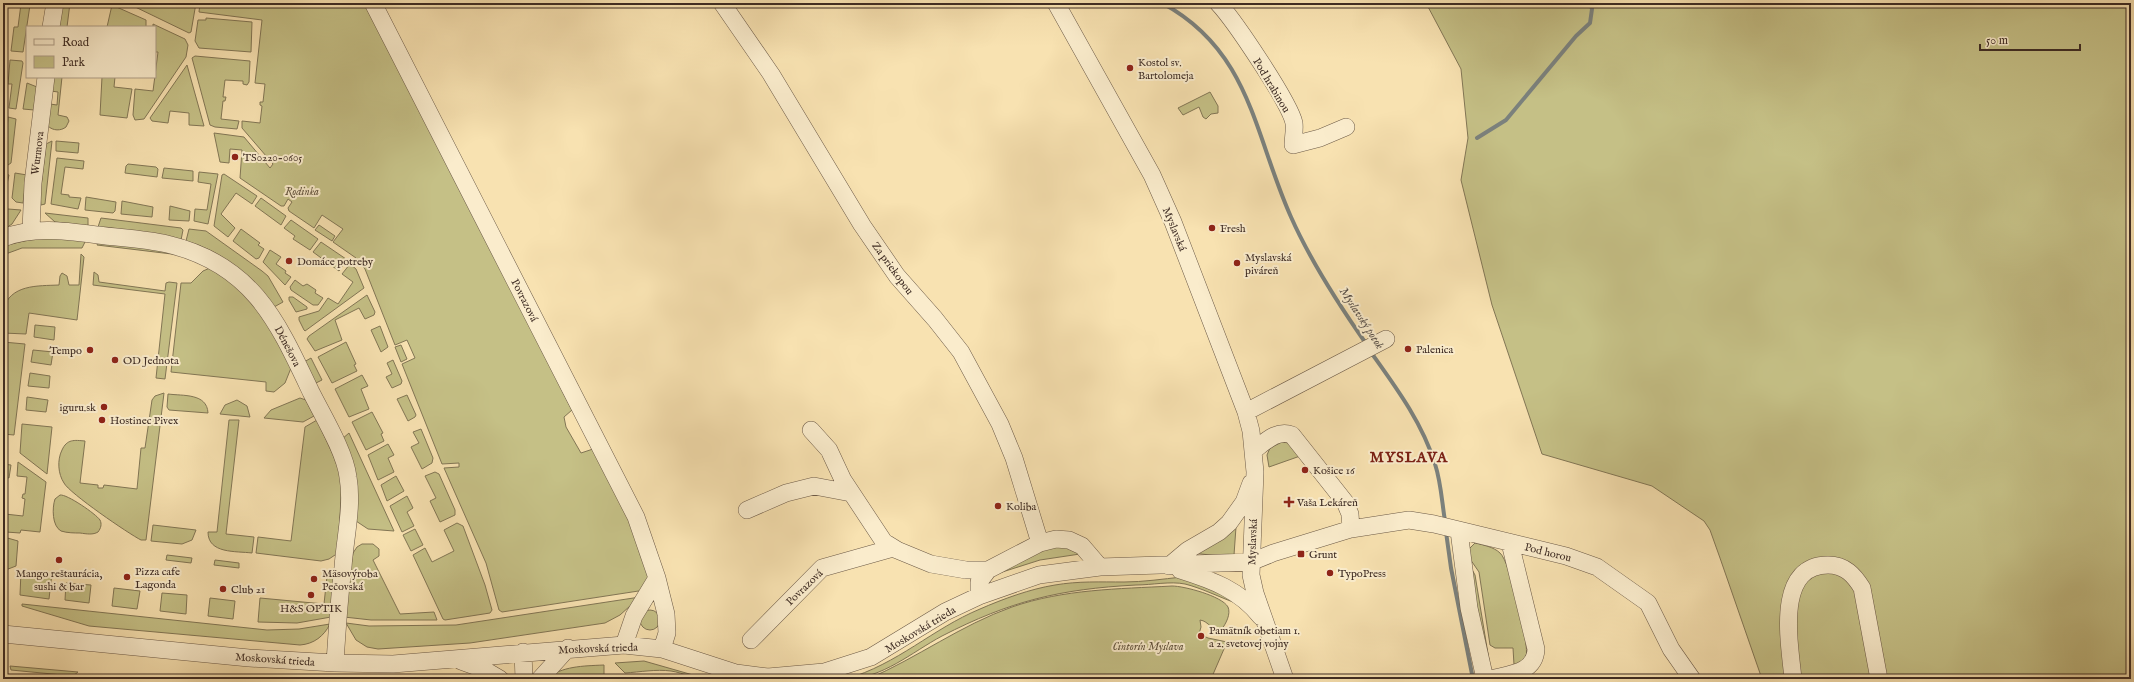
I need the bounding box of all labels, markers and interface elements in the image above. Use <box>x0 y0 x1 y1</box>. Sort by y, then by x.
legend <box>26 26 156 78</box>
scale bar <box>1980 26 2080 52</box>
text: 50 m <box>1986 33 2008 48</box>
text: Road <box>62 35 90 50</box>
text: Park <box>62 55 85 70</box>
place label: Kostol sv. Bartolomeja <box>1138 56 1194 83</box>
street label: Pod hrabinou <box>1249 56 1293 116</box>
marker: Kostol sv. Bartolomeja <box>1125 63 1135 73</box>
street label: Wurmova <box>28 130 48 176</box>
place label: TS0220-0605 <box>243 151 302 165</box>
marker: TS0220-0605 <box>230 152 240 162</box>
park label: Rodinka <box>285 185 319 199</box>
street label: Myslavská <box>1159 205 1189 254</box>
place label: Fresh <box>1220 222 1246 236</box>
marker: Fresh <box>1207 223 1217 233</box>
street label: Za priekopou <box>868 239 916 298</box>
place label: Myslavská piváreň <box>1245 251 1292 278</box>
place label: Domáce potreby <box>297 255 374 269</box>
marker: Domáce potreby <box>284 256 294 266</box>
marker: Myslavská piváreň <box>1232 258 1242 268</box>
street label: Povrazová <box>507 277 541 324</box>
water label: Myslavský potok <box>1336 284 1387 352</box>
street label: Dénešova <box>271 324 304 369</box>
place label: Palenica <box>1416 343 1454 357</box>
place label: Tempo <box>50 344 82 358</box>
marker: Palenica <box>1403 344 1413 354</box>
marker: Tempo <box>85 345 95 355</box>
place label: OD Jednota <box>123 354 179 368</box>
marker: OD Jednota <box>110 355 120 365</box>
place label: iguru.sk <box>60 401 96 415</box>
marker: iguru.sk <box>99 402 109 412</box>
place label: Hostinec Pivex <box>110 414 179 428</box>
marker: Hostinec Pivex <box>97 415 107 425</box>
district label: MYSLAVA <box>1370 448 1448 467</box>
place label: Košice 16 <box>1313 464 1355 478</box>
marker: Košice 16 <box>1300 465 1310 475</box>
place label: Vaša Lekáreň <box>1296 496 1358 510</box>
marker: Vaša Lekáreň <box>1284 497 1294 507</box>
place label: Koliba <box>1006 500 1037 514</box>
marker: Koliba <box>993 501 1003 511</box>
street label: Myslavská <box>1245 518 1261 565</box>
street label: Pod horou <box>1523 540 1573 566</box>
place label: Grunt <box>1309 548 1337 562</box>
marker: Grunt <box>1296 549 1306 559</box>
marker: Mango reštaurácia, sushi & bar <box>54 555 64 565</box>
place label: Pizza cafe Lagonda <box>135 565 180 592</box>
street label: Povrazová <box>783 566 826 609</box>
place label: Mango reštaurácia, sushi & bar <box>16 567 102 594</box>
place label: Mäsovýroba Pečovská <box>322 567 378 594</box>
place label: TypoPress <box>1338 567 1386 581</box>
marker: TypoPress <box>1325 568 1335 578</box>
marker: Pizza cafe Lagonda <box>122 572 132 582</box>
marker: Mäsovýroba Pečovská <box>309 574 319 584</box>
place label: Club 21 <box>231 583 265 597</box>
marker: Club 21 <box>218 584 228 594</box>
marker: H&S OPTIK <box>306 590 316 600</box>
place label: H&S OPTIK <box>280 602 343 616</box>
street label: Moskovská trieda <box>883 603 959 656</box>
place label: Pamätník obetiam 1. a 2. svetovej vojny <box>1209 624 1300 651</box>
marker: Pamätník obetiam 1. a 2. svetovej vojny <box>1196 631 1206 641</box>
park label: Cintorín Myslava <box>1112 640 1184 654</box>
street label: Moskovská trieda <box>558 641 638 657</box>
street label: Moskovská trieda <box>235 650 315 670</box>

